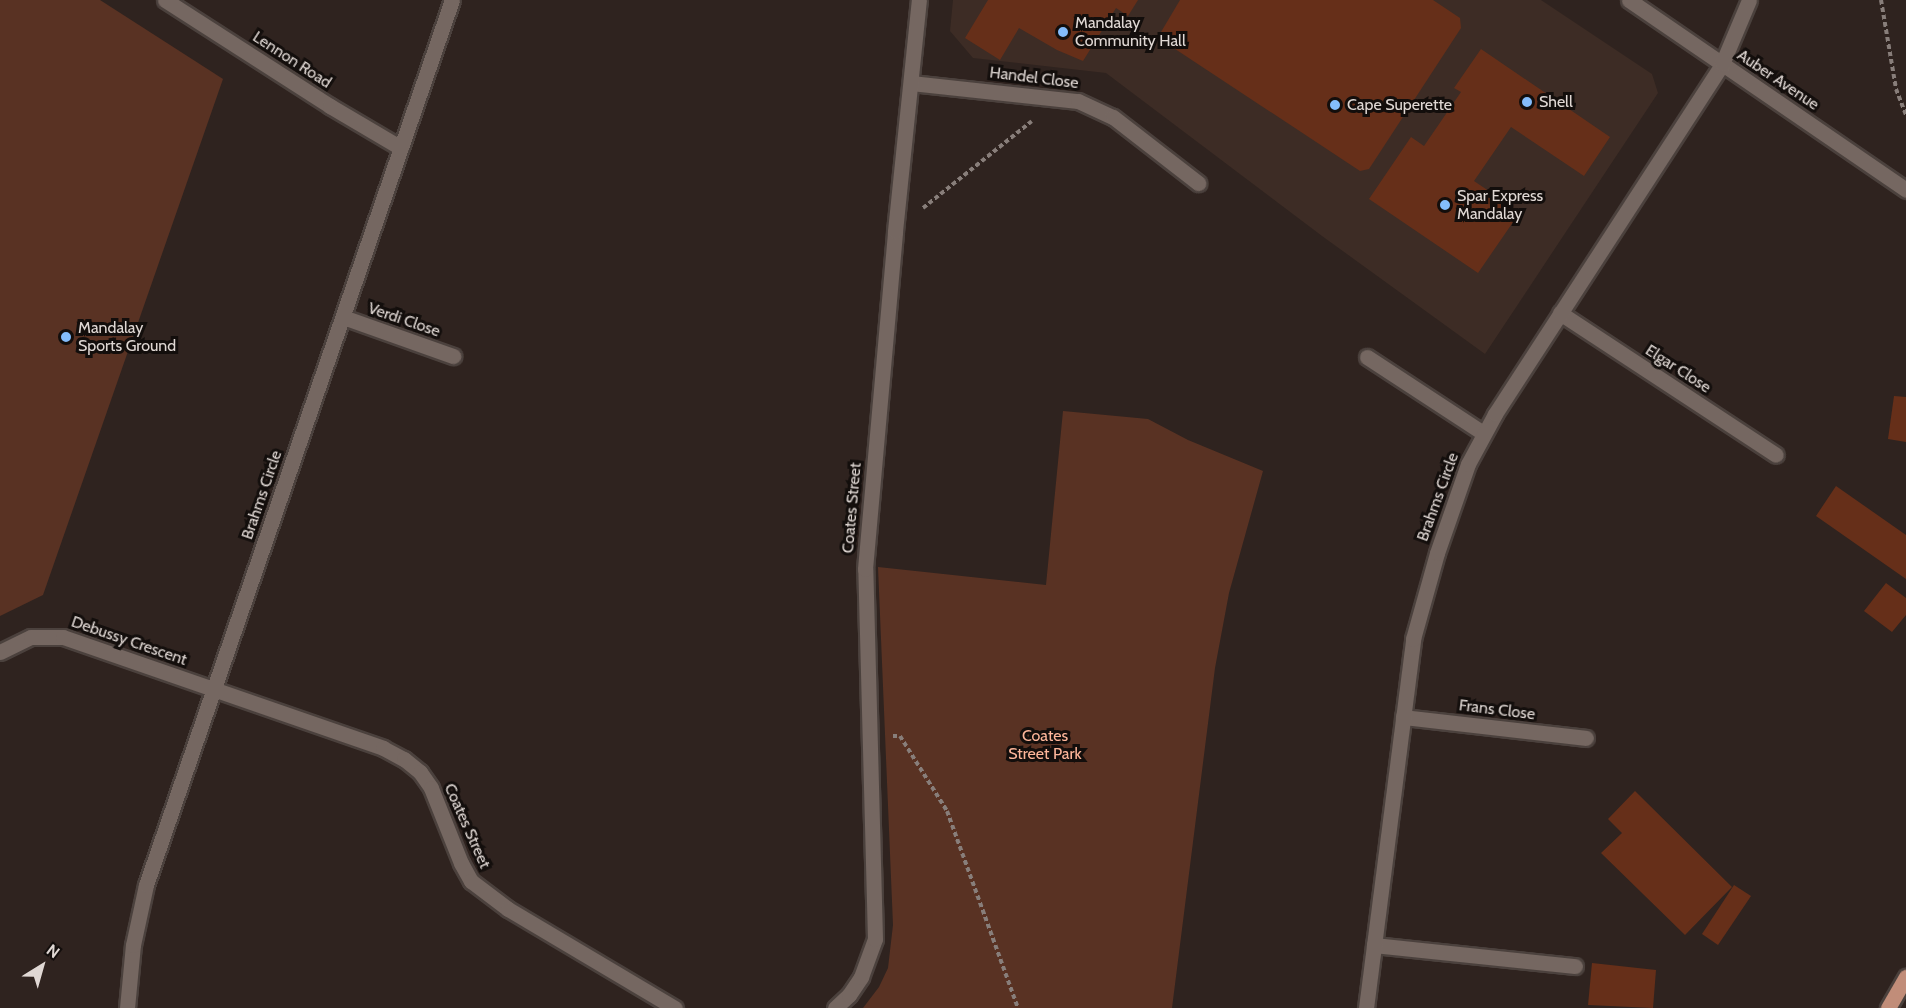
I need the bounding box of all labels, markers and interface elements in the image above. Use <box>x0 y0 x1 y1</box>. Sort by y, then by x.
place label: Mandalay Community Hall <box>1075 13 1186 51</box>
marker: Mandalay Community Hall <box>1056 25 1070 39</box>
street label: Lennon Road <box>249 27 335 93</box>
street label: Auber Avenue <box>1733 46 1823 114</box>
street label: Handel Close <box>988 63 1080 93</box>
place label: Shell <box>1539 92 1573 112</box>
place label: Cape Superette <box>1347 95 1452 115</box>
marker: Shell <box>1520 95 1534 109</box>
marker: Cape Superette <box>1328 98 1342 112</box>
place label: Spar Express Mandalay <box>1457 186 1543 224</box>
marker: Spar Express Mandalay <box>1438 198 1452 212</box>
street label: Verdi Close <box>365 299 443 341</box>
place label: Mandalay Sports Ground <box>78 318 176 356</box>
marker: Mandalay Sports Ground <box>59 330 73 344</box>
street label: Elgar Close <box>1642 341 1714 397</box>
street label: Brahms Circle <box>238 448 286 542</box>
street label: Brahms Circle <box>1413 450 1463 544</box>
street label: Coates Street <box>838 462 866 554</box>
street label: Debussy Crescent <box>69 612 189 670</box>
street label: Frans Close <box>1458 696 1536 724</box>
park label: Coates Street Park <box>1008 726 1082 764</box>
street label: Coates Street <box>440 781 494 871</box>
north arrow <box>12 936 72 996</box>
text: N <box>43 940 63 962</box>

